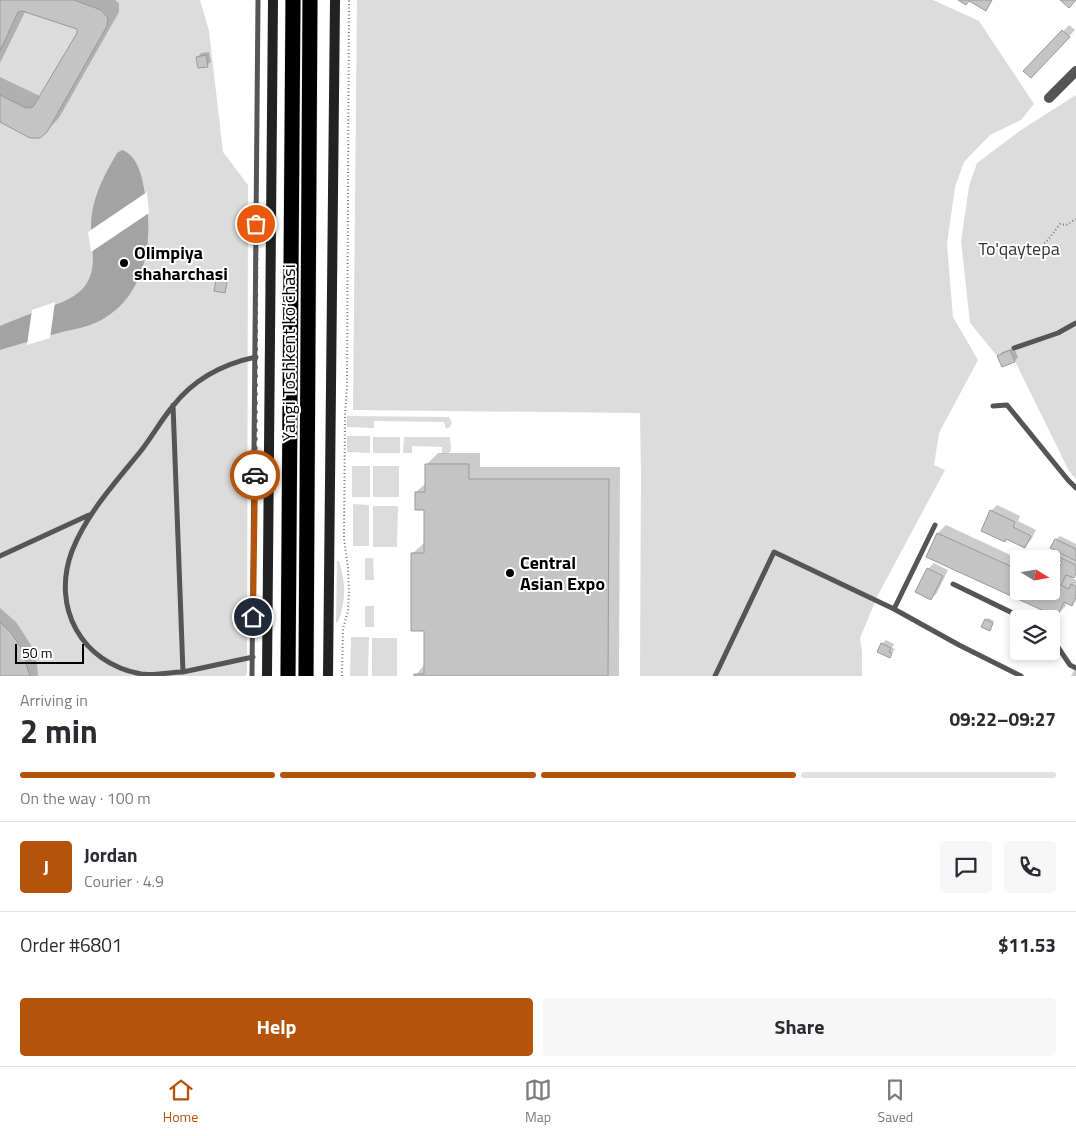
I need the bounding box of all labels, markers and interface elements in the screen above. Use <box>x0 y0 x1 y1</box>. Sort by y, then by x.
pin <box>235 203 277 245</box>
icon: bag <box>242 210 270 238</box>
park label: To'qaytepa <box>978 235 1060 262</box>
place label: Olimpiya shaharchasi <box>134 239 228 287</box>
marker: Olimpiya shaharchasi <box>118 257 130 269</box>
street label: Yangi Toshkent ko‘chasi <box>275 264 302 442</box>
courier <box>230 450 280 500</box>
icon: car <box>241 461 269 489</box>
place label: Central Asian Expo <box>520 549 605 597</box>
north arrow <box>1010 550 1060 600</box>
map controls <box>1010 550 1060 660</box>
marker: Central Asian Expo <box>504 567 516 579</box>
pin <box>232 596 274 638</box>
icon: home <box>239 603 267 631</box>
button: layers <box>1010 610 1060 660</box>
scale bar <box>15 641 84 664</box>
text: 50 m <box>22 642 52 663</box>
text: Arriving in <box>20 688 88 712</box>
text: 09:22–09:27 <box>949 704 1056 733</box>
text: 2 min <box>20 707 98 755</box>
text: On the way · 100 m <box>20 786 151 810</box>
text: Jordan <box>84 840 137 869</box>
button: chat <box>940 841 992 893</box>
button: phone <box>1004 841 1056 893</box>
text: J <box>43 852 49 881</box>
text: Courier · 4.9 <box>84 869 164 893</box>
text: Order #6801 <box>20 930 122 959</box>
text: $11.53 <box>998 930 1056 959</box>
button: Help <box>20 998 533 1056</box>
button: Share <box>543 998 1056 1056</box>
tab: Home <box>163 1076 198 1127</box>
tab: Map <box>524 1076 552 1127</box>
tab: Saved <box>878 1076 913 1127</box>

